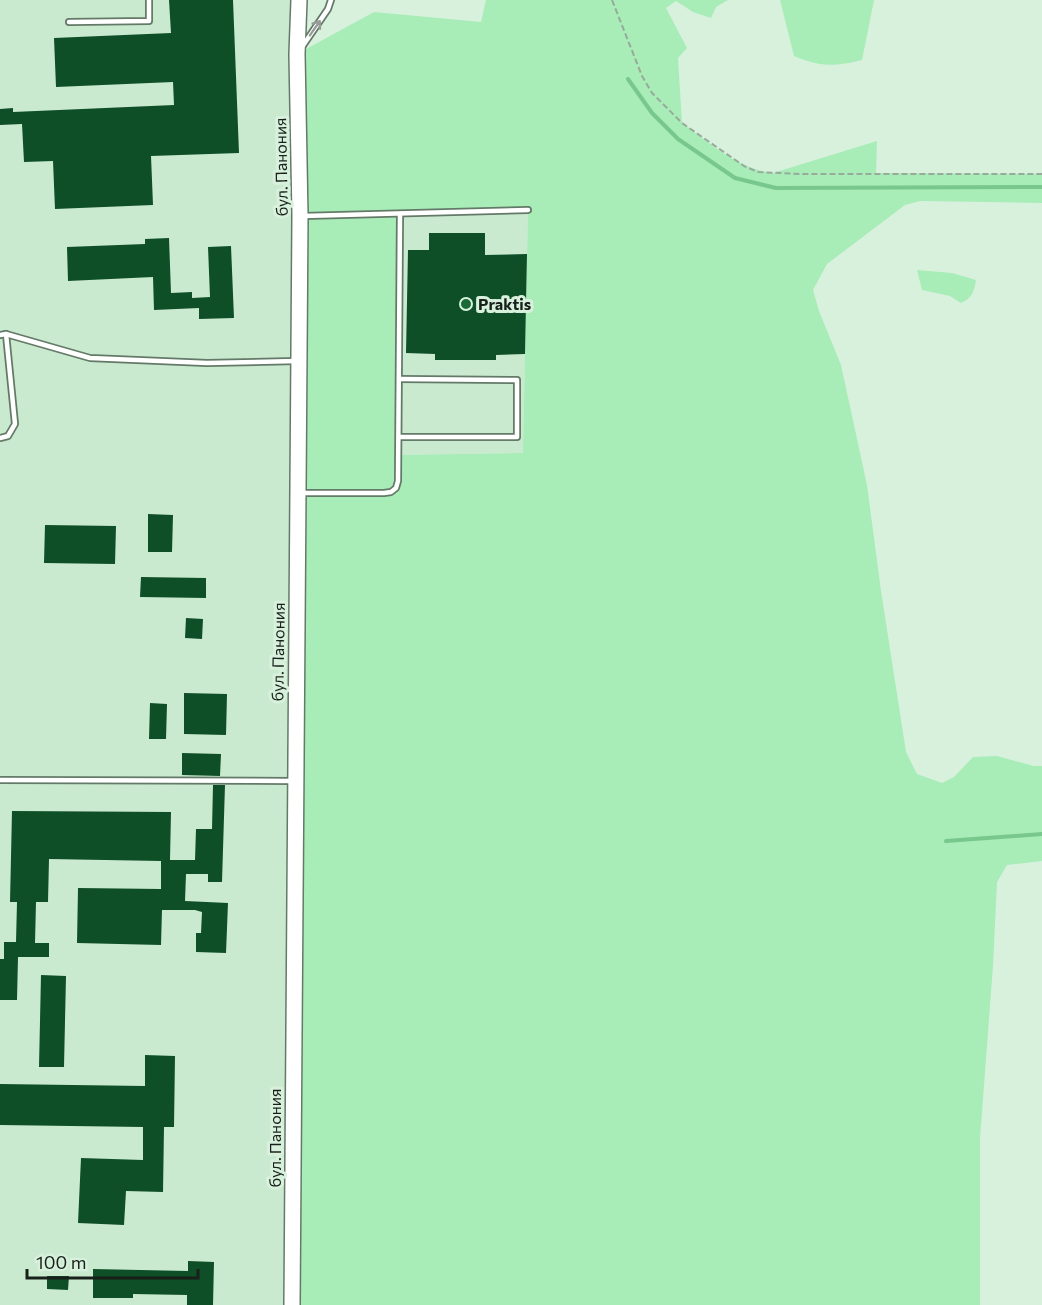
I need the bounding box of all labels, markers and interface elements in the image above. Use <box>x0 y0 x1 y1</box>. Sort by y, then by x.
one-way arrow <box>309 20 321 36</box>
street label: бул. Панония <box>270 117 291 217</box>
place label: Praktis <box>478 294 531 313</box>
marker: Praktis <box>459 297 473 311</box>
street label: бул. Панония <box>267 602 288 702</box>
street label: бул. Панония <box>265 1089 284 1187</box>
scale bar <box>27 1242 198 1280</box>
text: 100 m <box>36 1251 86 1273</box>

